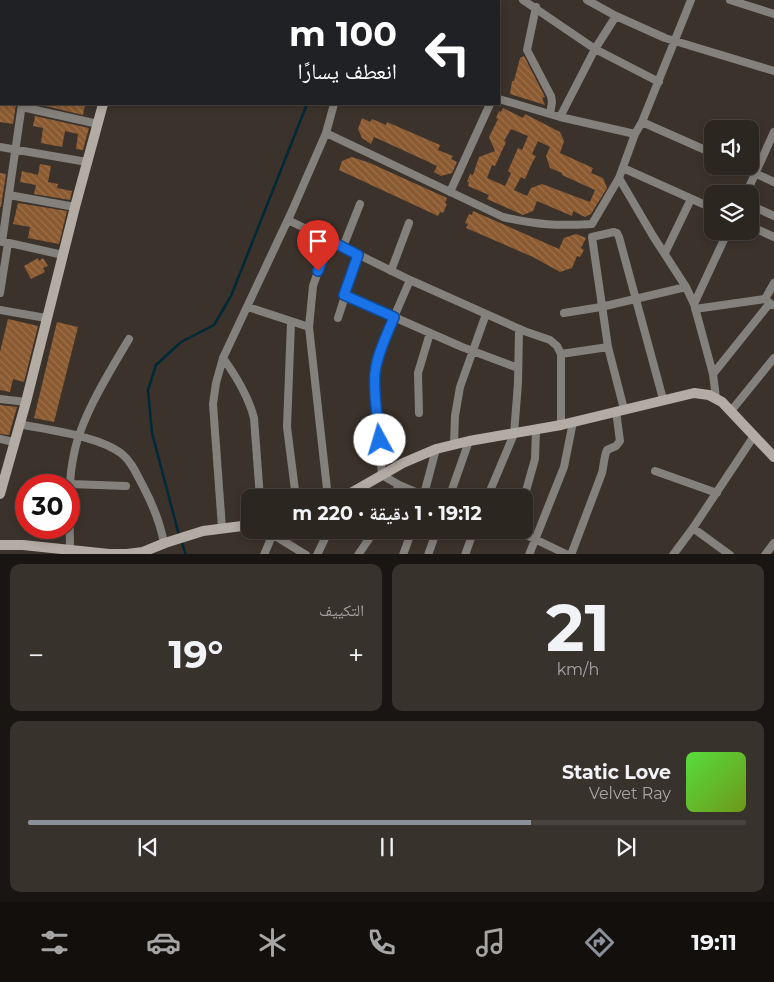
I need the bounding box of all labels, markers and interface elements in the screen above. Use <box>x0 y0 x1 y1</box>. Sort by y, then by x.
text: 100 m <box>289 12 397 55</box>
icon: left <box>415 20 480 85</box>
text: انعطف يسارًا <box>298 58 397 85</box>
map controls <box>704 120 759 240</box>
button: sound <box>704 120 759 175</box>
button: layers <box>704 185 759 240</box>
pin <box>297 220 339 271</box>
icon: arrive <box>304 227 332 255</box>
position arrow <box>353 413 405 465</box>
speed limit sign: 30 <box>15 474 80 539</box>
text: 19:12 · 1 دقيقة · 220 m <box>292 502 482 525</box>
text: 21 <box>546 588 610 667</box>
text: التكييف <box>319 601 364 620</box>
text: 19° <box>169 631 224 678</box>
text: − <box>28 638 44 672</box>
text: + <box>348 638 364 672</box>
text: km/h <box>557 660 599 679</box>
text: Static Love <box>562 761 671 784</box>
text: Velvet Ray <box>589 784 671 803</box>
icon: previous <box>134 833 162 861</box>
icon: pause <box>373 833 401 861</box>
icon: next <box>612 833 640 861</box>
icon: filters <box>37 925 72 960</box>
icon: car <box>146 925 181 960</box>
icon: climate <box>255 925 290 960</box>
icon: phone <box>364 925 399 960</box>
icon: music <box>473 925 508 960</box>
icon: directions <box>582 925 617 960</box>
text: 19:11 <box>691 929 737 956</box>

